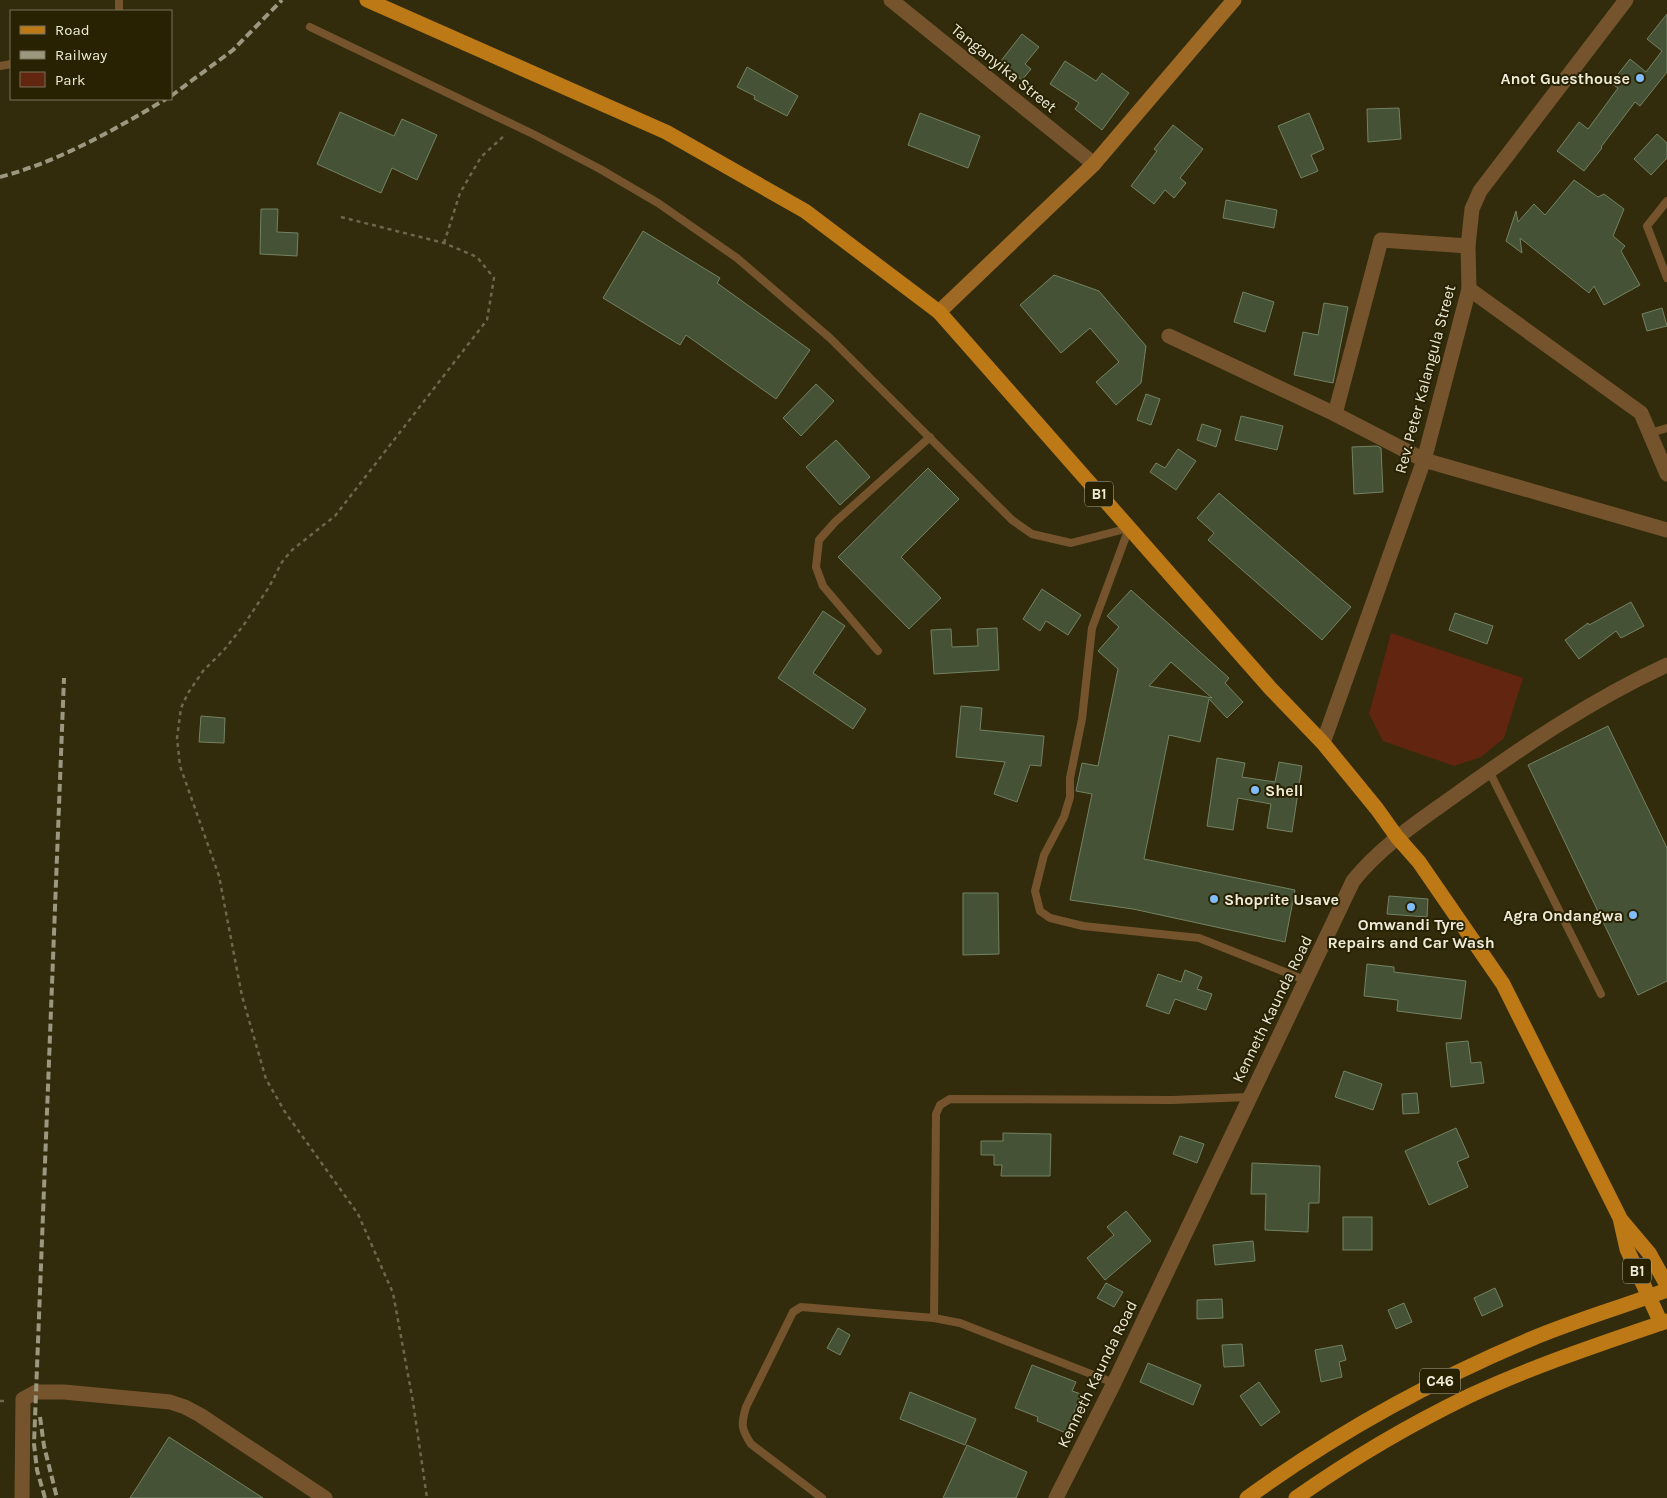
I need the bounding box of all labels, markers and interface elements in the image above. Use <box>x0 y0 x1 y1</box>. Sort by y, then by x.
legend <box>10 10 172 100</box>
street label: Tanganyika Street <box>947 20 1061 116</box>
text: Road <box>55 21 90 39</box>
text: Railway <box>55 46 107 64</box>
place label: Anot Guesthouse <box>1501 69 1630 88</box>
text: Park <box>55 71 85 89</box>
marker: Anot Guesthouse <box>1634 72 1646 84</box>
street label: Rev. Peter Kalangula Street <box>1391 282 1459 476</box>
road number: B1 <box>1085 482 1113 506</box>
place label: Shell <box>1265 781 1303 800</box>
marker: Shell <box>1249 784 1261 796</box>
place label: Shoprite Usave <box>1224 890 1339 909</box>
marker: Shoprite Usave <box>1208 893 1220 905</box>
marker: Omwandi Tyre Repairs and Car Wash <box>1405 901 1417 913</box>
place label: Agra Ondangwa <box>1503 906 1623 925</box>
marker: Agra Ondangwa <box>1627 909 1639 921</box>
place label: Omwandi Tyre Repairs and Car Wash <box>1327 915 1495 952</box>
street label: Kenneth Kaunda Road <box>1228 932 1316 1086</box>
road number: B1 <box>1623 1258 1651 1284</box>
street label: Kenneth Kaunda Road <box>1053 1297 1141 1451</box>
road number: C46 <box>1420 1368 1460 1394</box>

